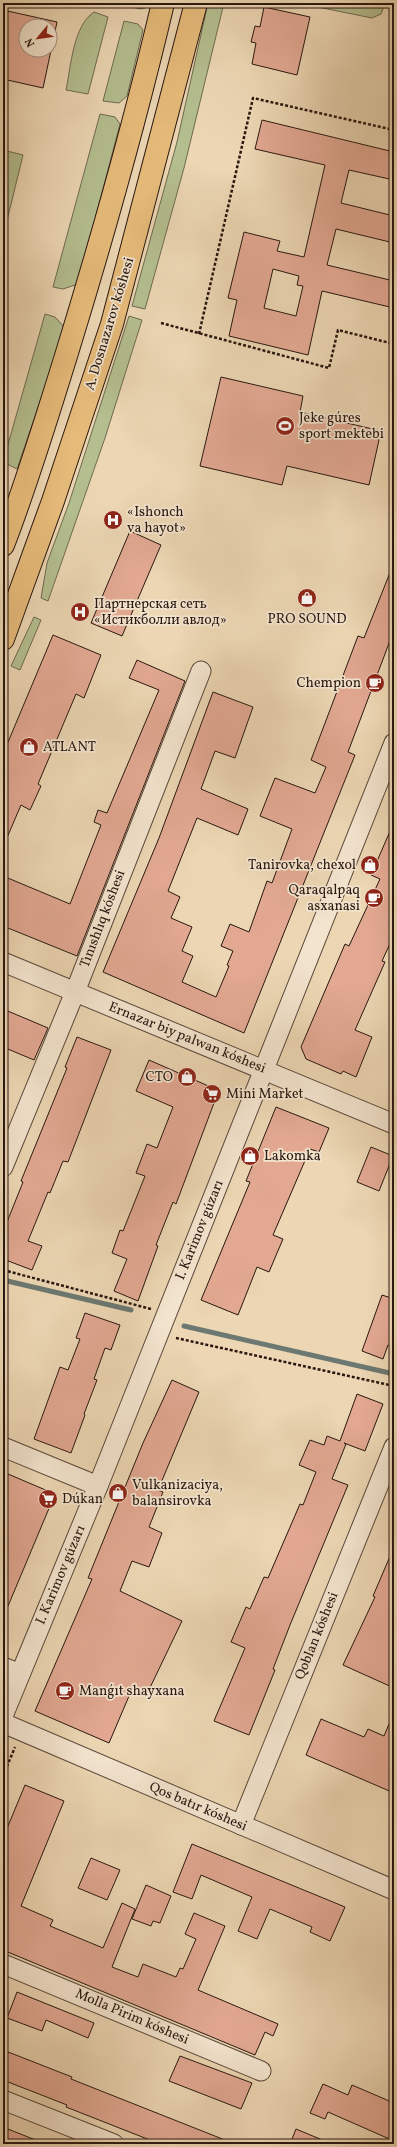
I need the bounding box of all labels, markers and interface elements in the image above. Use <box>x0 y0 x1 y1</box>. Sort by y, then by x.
north arrow <box>18 18 58 58</box>
text: N <box>22 35 39 49</box>
street label: A. Dosnazarov kóshesi <box>81 255 139 393</box>
place label: Jeke gúres sport mektebi <box>299 409 384 444</box>
sports icon: Jeke gúres sport mektebi <box>274 415 296 437</box>
place label: «Ishonch va hayot» <box>127 503 186 538</box>
hospital icon: «Ishonch va hayot» <box>102 509 124 531</box>
shop icon: PRO SOUND <box>296 587 318 609</box>
place label: Партнерская сеть «Истикболли авлод» <box>94 595 227 630</box>
hospital icon: Партнерская сеть «Истикболли авлод» <box>69 601 91 623</box>
place label: PRO SOUND <box>268 610 346 629</box>
cafe icon: Chempion <box>364 672 386 694</box>
place label: Chempion <box>296 674 361 693</box>
shop icon: ATLANT <box>18 736 40 758</box>
place label: ATLANT <box>43 738 96 757</box>
shop icon: Tanirovka, chexol <box>359 854 381 876</box>
place label: Tanirovka, chexol <box>248 856 356 875</box>
street label: Tınıshlıq kóshesi <box>76 867 130 971</box>
place label: Qaraqalpaq asxanasi <box>289 881 360 916</box>
cafe icon: Qaraqalpaq asxanasi <box>363 887 385 909</box>
street label: Ernazar biy palwan kóshesi <box>105 998 269 1078</box>
shop icon: СТО <box>176 1066 198 1088</box>
place label: СТО <box>146 1068 173 1087</box>
supermarket icon: Mini Market <box>201 1083 223 1105</box>
place label: Mini Market <box>226 1085 304 1104</box>
shop icon: Lakomka <box>239 1145 261 1167</box>
place label: Lakomka <box>264 1147 321 1166</box>
street label: I. Karimov gúzarı <box>171 1177 229 1283</box>
place label: Vulkanizaciya, balansirovka <box>132 1476 223 1511</box>
shop icon: Vulkanizaciya, balansirovka <box>107 1482 129 1504</box>
supermarket icon: Dúkan <box>37 1488 59 1510</box>
place label: Dúkan <box>62 1490 103 1509</box>
street label: I. Karimov gúzarı <box>32 1522 90 1628</box>
street label: Qoblan kóshesi <box>291 1589 343 1683</box>
cafe icon: Manǵıt shayxana <box>54 1680 76 1702</box>
place label: Manǵıt shayxana <box>79 1682 185 1701</box>
street label: Qos batır kóshesi <box>146 1778 250 1836</box>
street label: Molla Pirim kóshesi <box>72 1984 192 2050</box>

